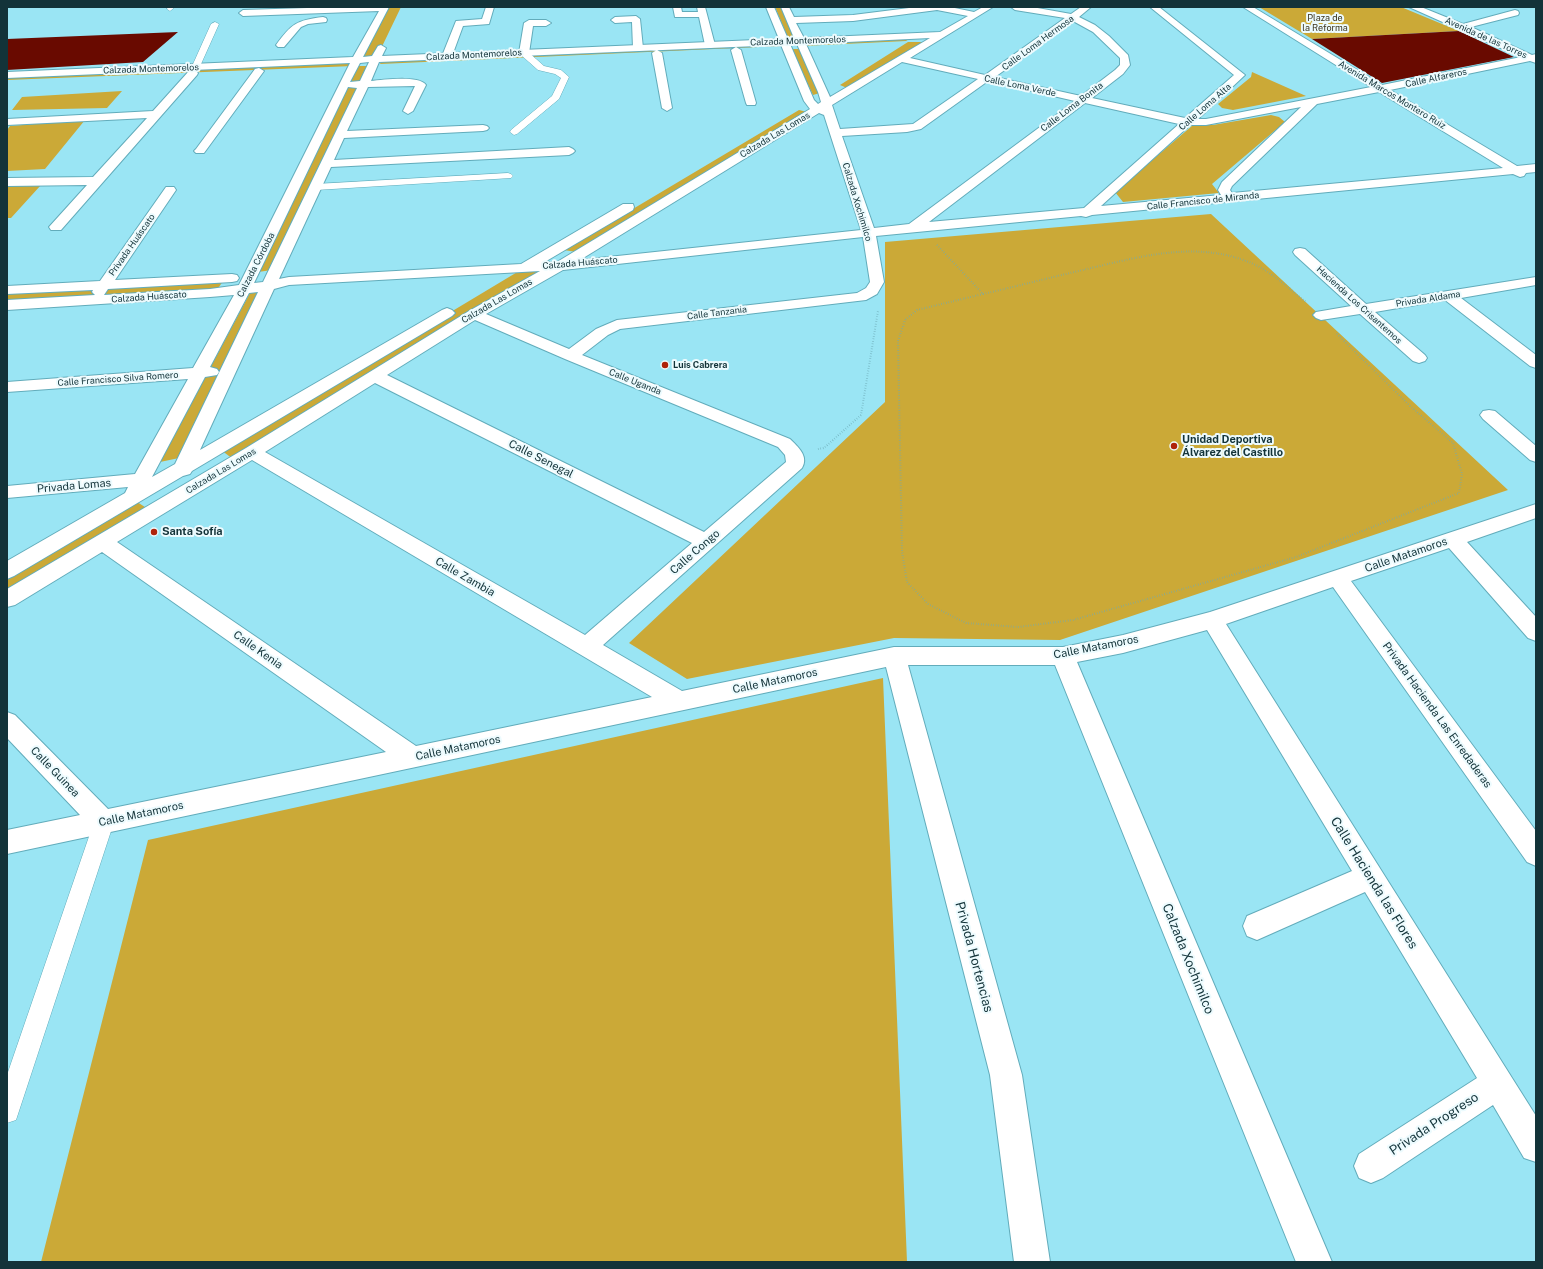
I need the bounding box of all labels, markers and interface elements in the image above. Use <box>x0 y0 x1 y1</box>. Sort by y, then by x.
street label: Calle Loma Hermosa <box>1000 13 1076 73</box>
park label: Plaza de la Reforma <box>1302 13 1348 34</box>
street label: Avenida de las Torres <box>1443 15 1529 61</box>
street label: Calzada Montemorelos <box>750 34 846 48</box>
street label: Calzada Montemorelos <box>426 47 522 63</box>
street label: Avenida Marcos Montero Ruiz <box>1336 59 1448 131</box>
street label: Calzada Montemorelos <box>103 62 199 76</box>
street label: Calle Alfareros <box>1404 66 1468 90</box>
street label: Calle Loma Verde <box>983 73 1057 99</box>
street label: Calle Loma Bonita <box>1039 80 1105 134</box>
street label: Calle Loma Alta <box>1177 81 1233 133</box>
street label: Calzada Las Lomas <box>738 110 812 160</box>
street label: Calzada Xochimilco <box>840 161 874 243</box>
street label: Calle Francisco de Miranda <box>1146 190 1260 212</box>
street label: Privada Huáscato <box>107 212 157 278</box>
street label: Calzada Córdoba <box>235 231 277 299</box>
street label: Calzada Huáscato <box>542 254 618 272</box>
street label: Hacienda Los Crisantemos <box>1314 264 1404 346</box>
street label: Calzada Las Lomas <box>460 276 534 326</box>
street label: Calzada Huáscato <box>111 289 187 305</box>
street label: Privada Aldama <box>1395 289 1461 309</box>
street label: Calle Tanzania <box>686 304 748 322</box>
marker: Luis Cabrera <box>660 360 670 370</box>
place label: Luis Cabrera <box>673 360 727 370</box>
street label: Calle Uganda <box>607 367 663 397</box>
street label: Calle Francisco Silva Romero <box>57 369 179 389</box>
place label: Unidad Deportiva Álvarez del Castillo <box>1182 433 1283 459</box>
street label: Calle Senegal <box>506 437 576 481</box>
marker: Unidad Deportiva Álvarez del Castillo <box>1169 441 1179 451</box>
street label: Calzada Las Lomas <box>184 446 258 496</box>
street label: Privada Lomas <box>36 476 112 496</box>
place label: Santa Sofía <box>162 525 223 539</box>
marker: Santa Sofía <box>149 527 159 537</box>
street label: Calle Congo <box>667 527 723 577</box>
street label: Calle Matamoros <box>1363 535 1449 575</box>
street label: Calle Zambia <box>433 555 497 599</box>
street label: Calle Kenia <box>231 628 285 672</box>
street label: Calle Matamoros <box>1052 632 1140 662</box>
street label: Privada Hacienda Las Enredaderas <box>1380 640 1494 790</box>
street label: Calle Matamoros <box>731 666 819 696</box>
street label: Calle Matamoros <box>414 733 502 763</box>
street label: Calle Guinea <box>28 744 82 800</box>
street label: Calle Matamoros <box>97 799 185 829</box>
street label: Calle Hacienda las Flores <box>1327 814 1421 952</box>
street label: Privada Hortencias <box>952 900 996 1014</box>
street label: Calzada Xochimilco <box>1159 901 1217 1017</box>
street label: Privada Progreso <box>1386 1089 1482 1159</box>

